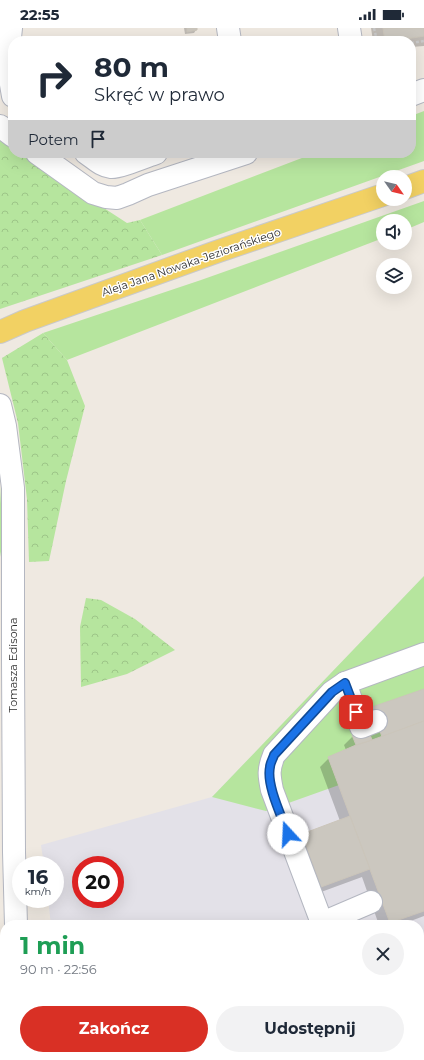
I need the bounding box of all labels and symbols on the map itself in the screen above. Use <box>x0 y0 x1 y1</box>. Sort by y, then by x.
north arrow <box>376 170 412 206</box>
street label: Aleja Jana Nowaka-Jeziorańskiego <box>100 225 283 299</box>
street label: Tomasza Edisona <box>6 617 20 713</box>
pin <box>339 695 373 729</box>
position arrow <box>267 813 309 855</box>
speed limit sign: 20 <box>72 856 124 908</box>

